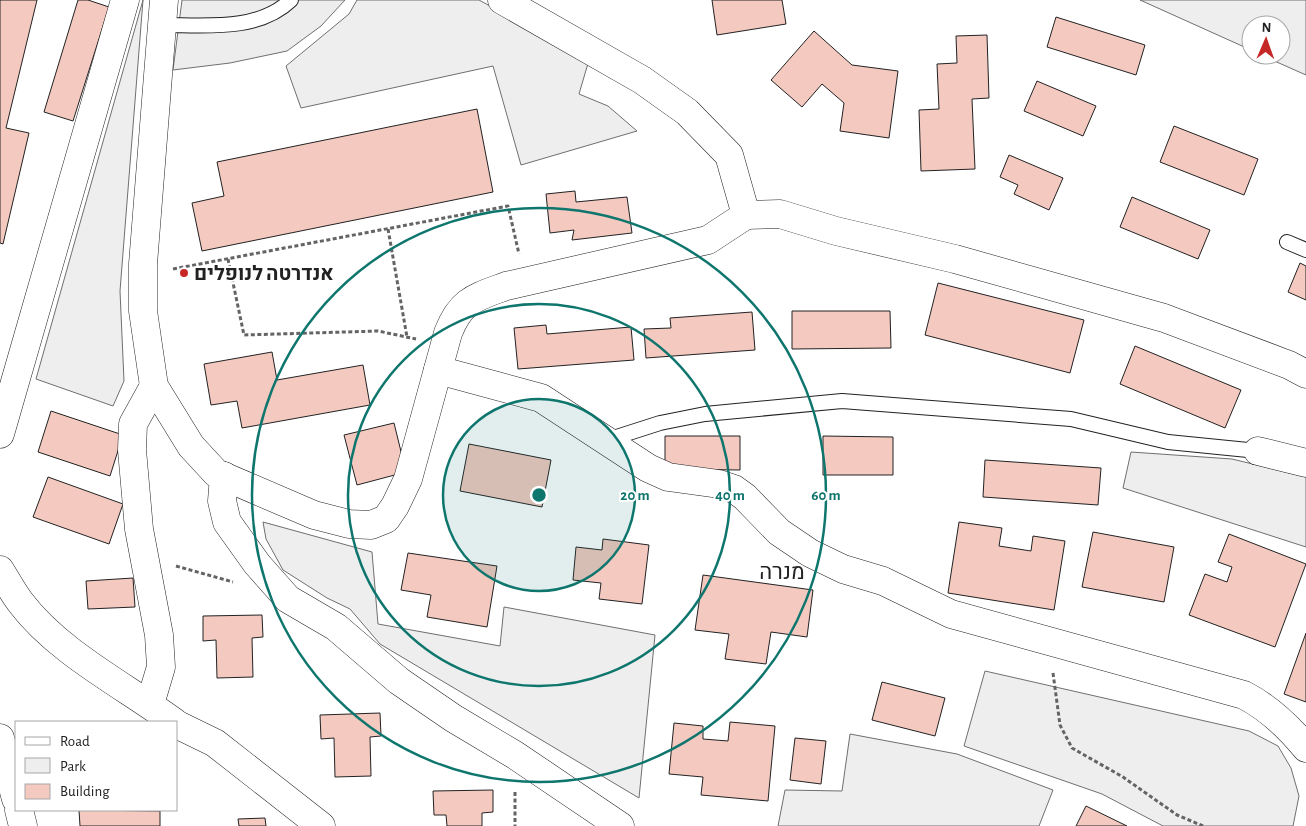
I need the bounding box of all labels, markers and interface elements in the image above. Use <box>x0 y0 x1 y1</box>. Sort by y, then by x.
north arrow <box>1241 15 1291 65</box>
text: N <box>1261 21 1272 35</box>
place label: אנדרטה לנופלים <box>194 264 334 284</box>
marker: אנדרטה לנופלים <box>178 267 190 279</box>
centre of rings <box>530 486 548 504</box>
text: 20 m <box>620 488 650 503</box>
text: 40 m <box>715 488 745 503</box>
text: 60 m <box>811 488 841 503</box>
district label: מנרה <box>759 561 805 583</box>
legend <box>15 721 178 811</box>
text: Road <box>60 734 90 749</box>
text: Park <box>60 759 86 774</box>
text: Building <box>60 784 110 799</box>

